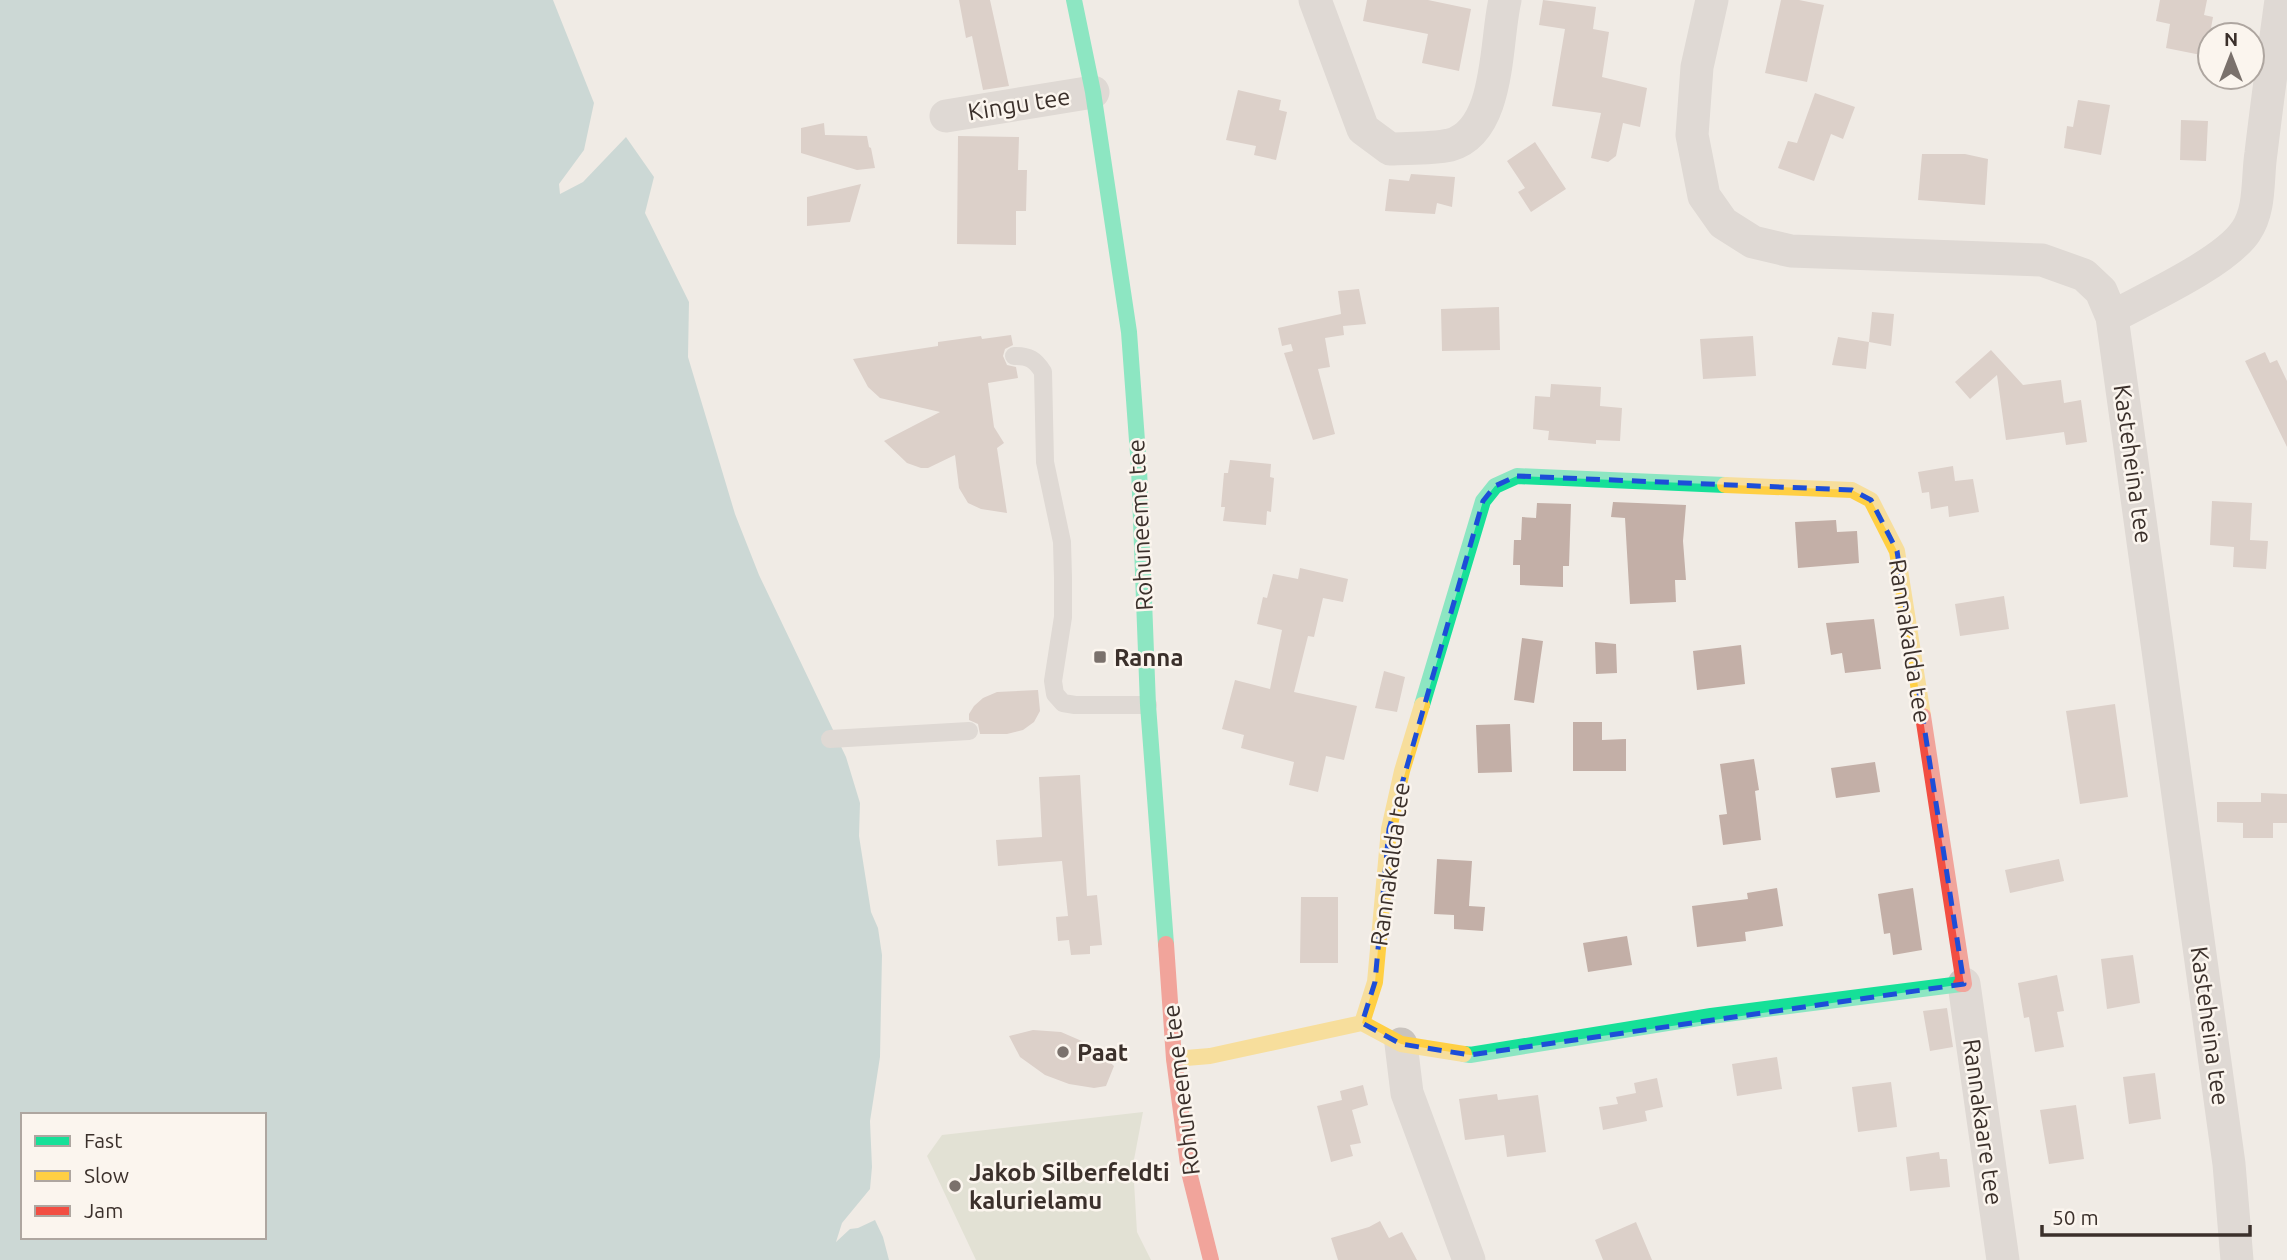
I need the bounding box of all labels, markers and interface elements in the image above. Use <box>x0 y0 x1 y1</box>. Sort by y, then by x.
north arrow <box>2196 21 2266 91</box>
text: N <box>2224 28 2238 50</box>
street label: Kingu tee <box>966 83 1072 125</box>
street label: Kasteheina tee <box>2108 383 2158 545</box>
street label: Rohuneeme tee <box>1122 438 1158 612</box>
street label: Rannakalda tee <box>1884 557 1936 725</box>
place label: Ranna <box>1114 644 1183 671</box>
marker: Ranna <box>1092 649 1108 665</box>
street label: Rannakalda tee <box>1365 780 1415 948</box>
street label: Kasteheina tee <box>2185 945 2235 1107</box>
street label: Rohuneeme tee <box>1157 1003 1205 1177</box>
street label: Rannakaare tee <box>1958 1037 2008 1207</box>
place label: Paat <box>1077 1039 1128 1066</box>
marker: Paat <box>1055 1044 1071 1060</box>
legend <box>21 1113 266 1239</box>
text: Fast <box>84 1128 122 1152</box>
place label: Jakob Silberfeldti kalurielamu <box>969 1159 1170 1214</box>
text: Slow <box>84 1163 129 1187</box>
marker: Jakob Silberfeldti kalurielamu <box>947 1178 963 1194</box>
scale bar <box>2042 1194 2250 1238</box>
text: Jam <box>84 1198 123 1222</box>
text: 50 m <box>2052 1205 2099 1229</box>

